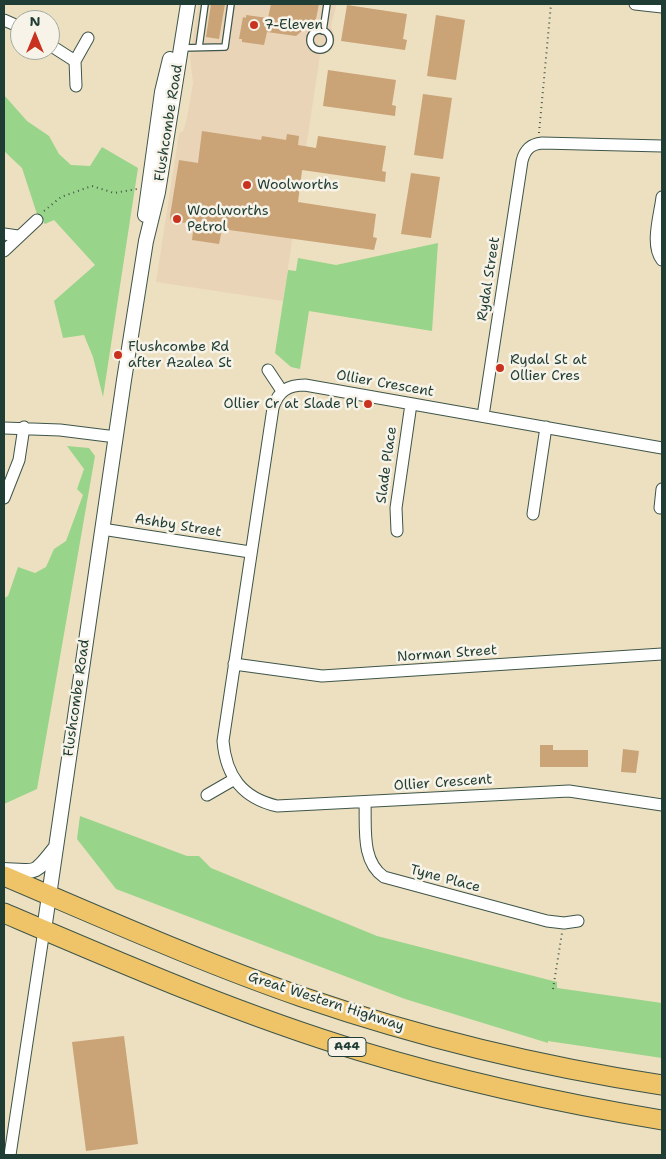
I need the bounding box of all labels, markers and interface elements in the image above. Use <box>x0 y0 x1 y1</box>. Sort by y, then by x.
north arrow <box>10 10 60 60</box>
text: N <box>29 12 41 30</box>
place label: 7-Eleven <box>264 17 323 33</box>
marker: 7-Eleven <box>248 19 260 31</box>
street label: Flushcombe Road <box>151 63 187 183</box>
place label: Woolworths <box>257 177 339 193</box>
marker: Woolworths <box>241 179 253 191</box>
place label: Woolworths Petrol <box>187 203 269 236</box>
marker: Woolworths Petrol <box>171 213 183 225</box>
street label: Rydal Street <box>474 236 504 322</box>
place label: Flushcombe Rd after Azalea St <box>128 339 232 372</box>
marker: Flushcombe Rd after Azalea St <box>112 349 124 361</box>
place label: Rydal St at Ollier Cres <box>510 352 587 384</box>
marker: Rydal St at Ollier Cres <box>494 362 506 374</box>
street label: Ollier Crescent <box>335 367 435 401</box>
place label: Ollier Cr at Slade Pl <box>223 396 358 412</box>
marker: Ollier Cr at Slade Pl <box>362 398 374 410</box>
street label: Slade Place <box>373 425 401 505</box>
street label: Ashby Street <box>133 511 223 541</box>
street label: Flushcombe Road <box>60 638 94 758</box>
street label: Norman Street <box>396 642 498 666</box>
street label: Ollier Crescent <box>393 771 493 795</box>
street label: Tyne Place <box>408 862 482 896</box>
street label: Great Western Highway <box>246 969 406 1035</box>
road number: A44 <box>328 1038 366 1056</box>

